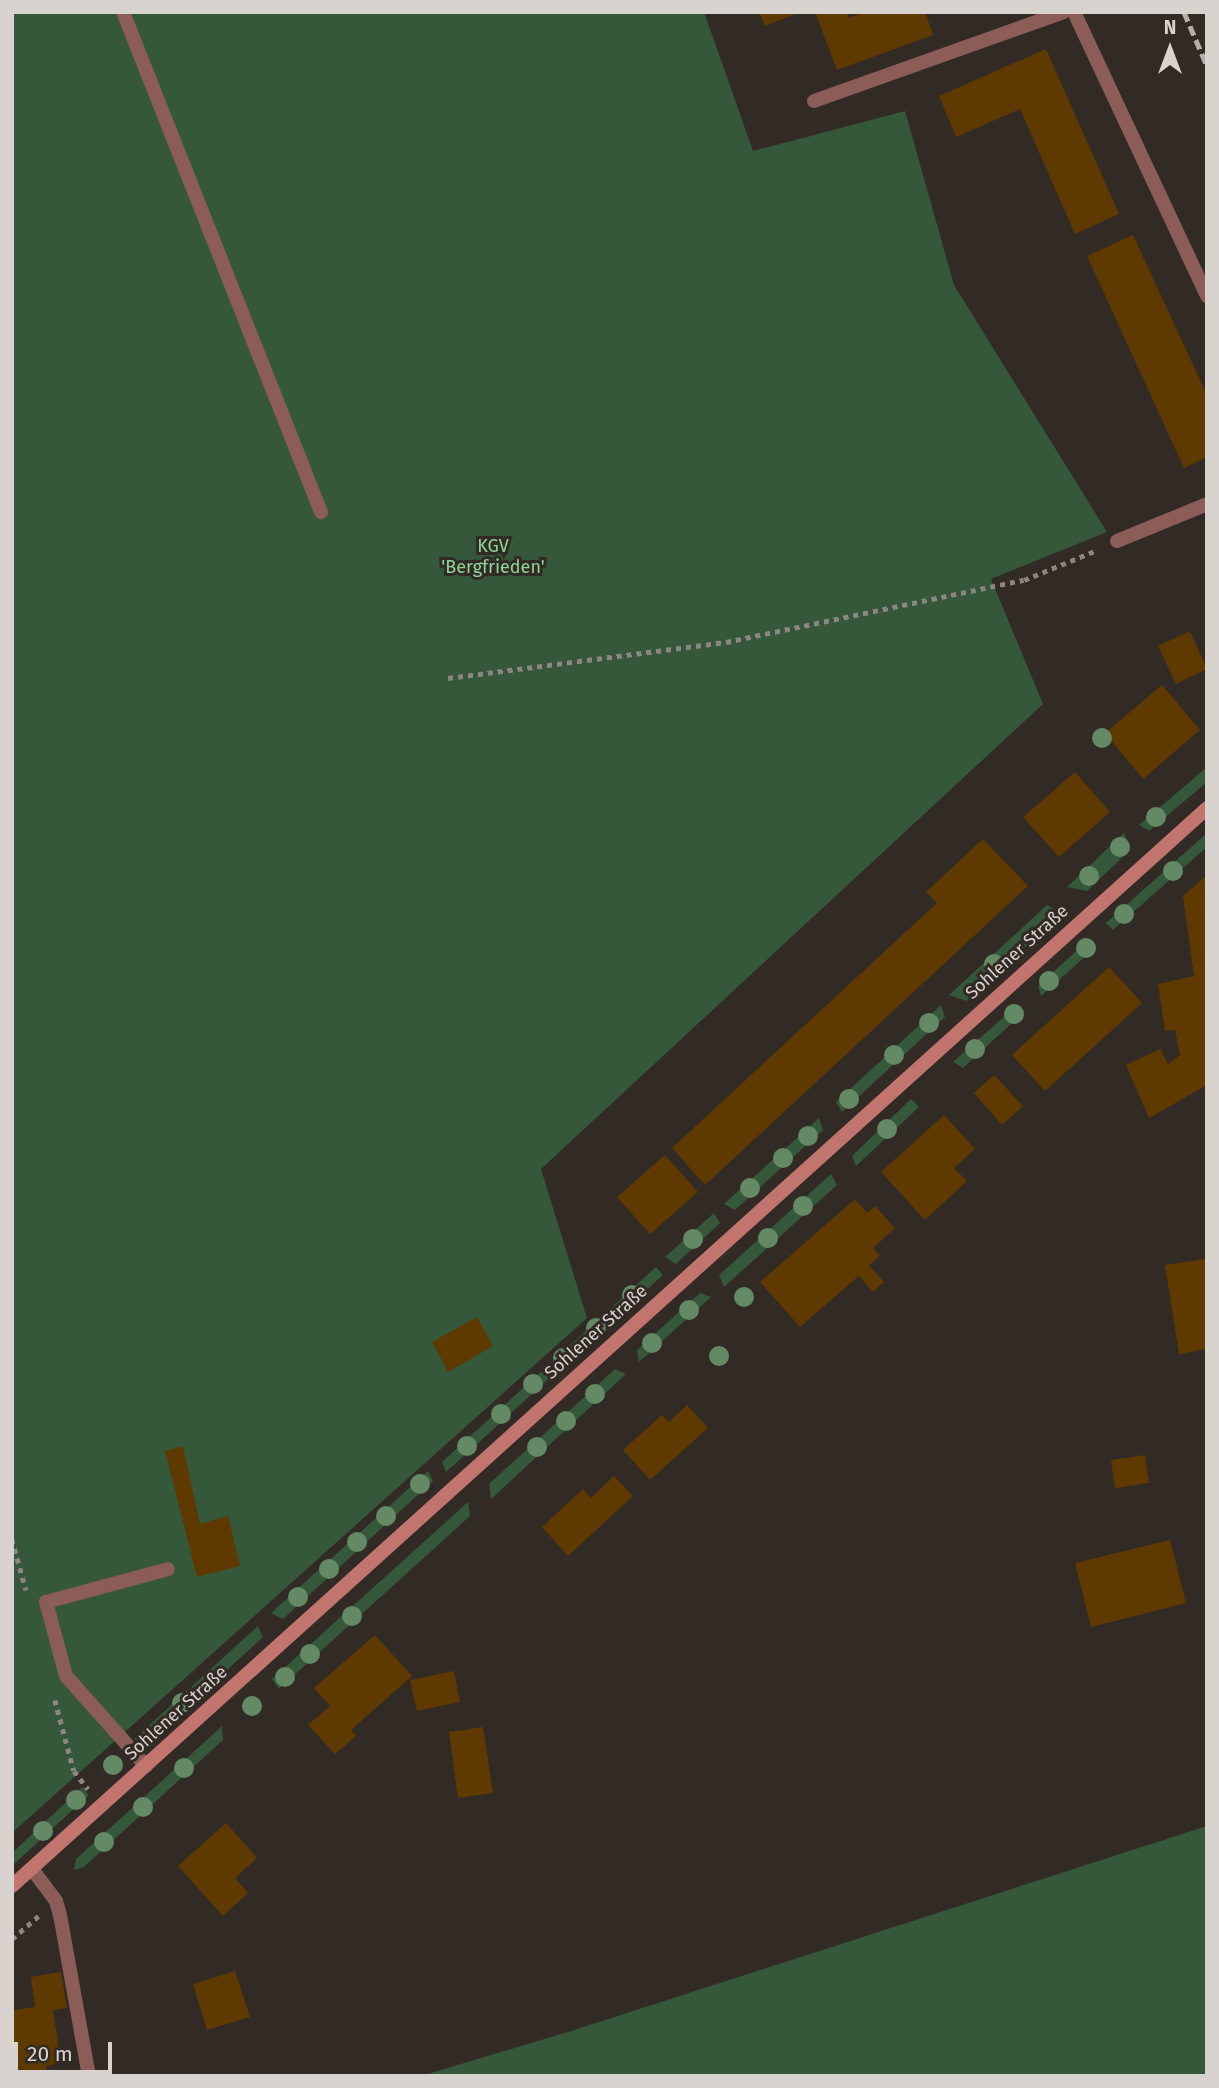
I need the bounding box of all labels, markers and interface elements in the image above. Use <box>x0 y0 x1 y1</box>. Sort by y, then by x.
north arrow <box>1135 14 1205 84</box>
text: N <box>1164 16 1176 39</box>
park label: KGV 'Bergfrieden' <box>441 536 545 578</box>
street label: Sohlener Straße <box>961 900 1073 1004</box>
street label: Sohlener Straße <box>540 1280 652 1384</box>
street label: Sohlener Straße <box>120 1661 232 1765</box>
scale bar <box>18 2028 116 2072</box>
text: 20 m <box>27 2041 73 2067</box>

